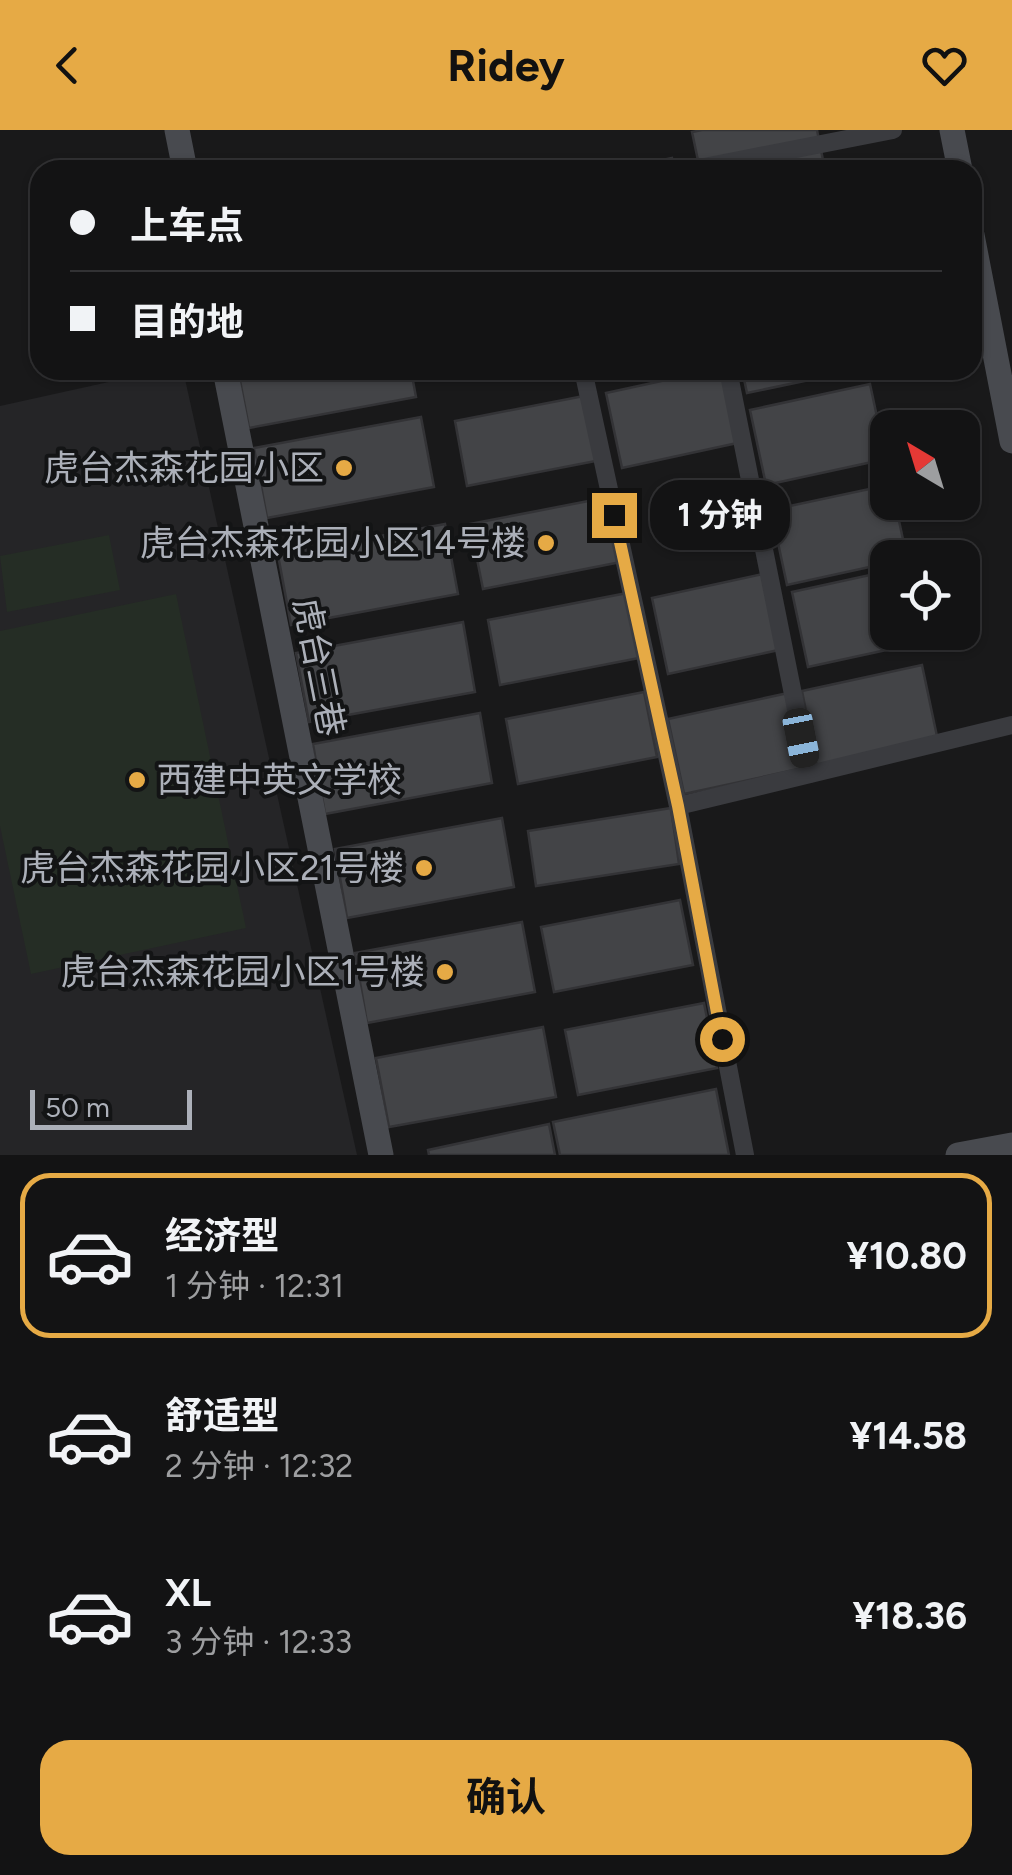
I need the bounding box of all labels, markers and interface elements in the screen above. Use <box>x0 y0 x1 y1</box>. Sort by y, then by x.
icon: back <box>40 38 95 93</box>
text: Ridey <box>447 38 565 92</box>
icon: heart <box>917 38 972 93</box>
text: 上车点 <box>130 203 244 249</box>
text: 目的地 <box>130 299 244 345</box>
north arrow <box>870 410 980 520</box>
map controls <box>870 410 980 650</box>
place label: 虎台杰森花园小区 <box>44 447 324 489</box>
marker: 虎台杰森花园小区 <box>333 457 355 479</box>
callout: 1 分钟 <box>649 480 789 550</box>
route end <box>592 493 637 538</box>
text: 1 分钟 <box>677 496 763 534</box>
place label: 虎台杰森花园小区14号楼 <box>140 522 526 564</box>
marker: 虎台杰森花园小区14号楼 <box>535 532 557 554</box>
button: locate <box>870 540 980 650</box>
street label: 虎台三巷 <box>285 594 353 740</box>
car <box>781 706 821 770</box>
place label: 西建中英文学校 <box>157 759 402 801</box>
marker: 西建中英文学校 <box>126 769 148 791</box>
place label: 虎台杰森花园小区21号楼 <box>20 847 404 889</box>
marker: 虎台杰森花园小区21号楼 <box>413 857 435 879</box>
place label: 虎台杰森花园小区1号楼 <box>61 951 425 993</box>
marker: 虎台杰森花园小区1号楼 <box>434 961 456 983</box>
route start <box>700 1017 745 1062</box>
scale bar <box>30 1085 192 1130</box>
text: 50 m <box>45 1090 110 1124</box>
icon: car <box>45 1211 135 1301</box>
text: 经济型 <box>165 1213 279 1259</box>
text: ¥10.80 <box>846 1233 967 1279</box>
text: 1 分钟 · 12:31 <box>165 1267 344 1305</box>
icon: car <box>45 1391 135 1481</box>
text: 舒适型 <box>165 1393 279 1439</box>
text: ¥14.58 <box>850 1413 967 1459</box>
text: 2 分钟 · 12:32 <box>165 1447 353 1485</box>
text: XL <box>165 1570 211 1616</box>
icon: car <box>45 1571 135 1661</box>
text: ¥18.36 <box>852 1593 967 1639</box>
text: 3 分钟 · 12:33 <box>165 1623 352 1661</box>
button: 确认 <box>40 1740 972 1855</box>

